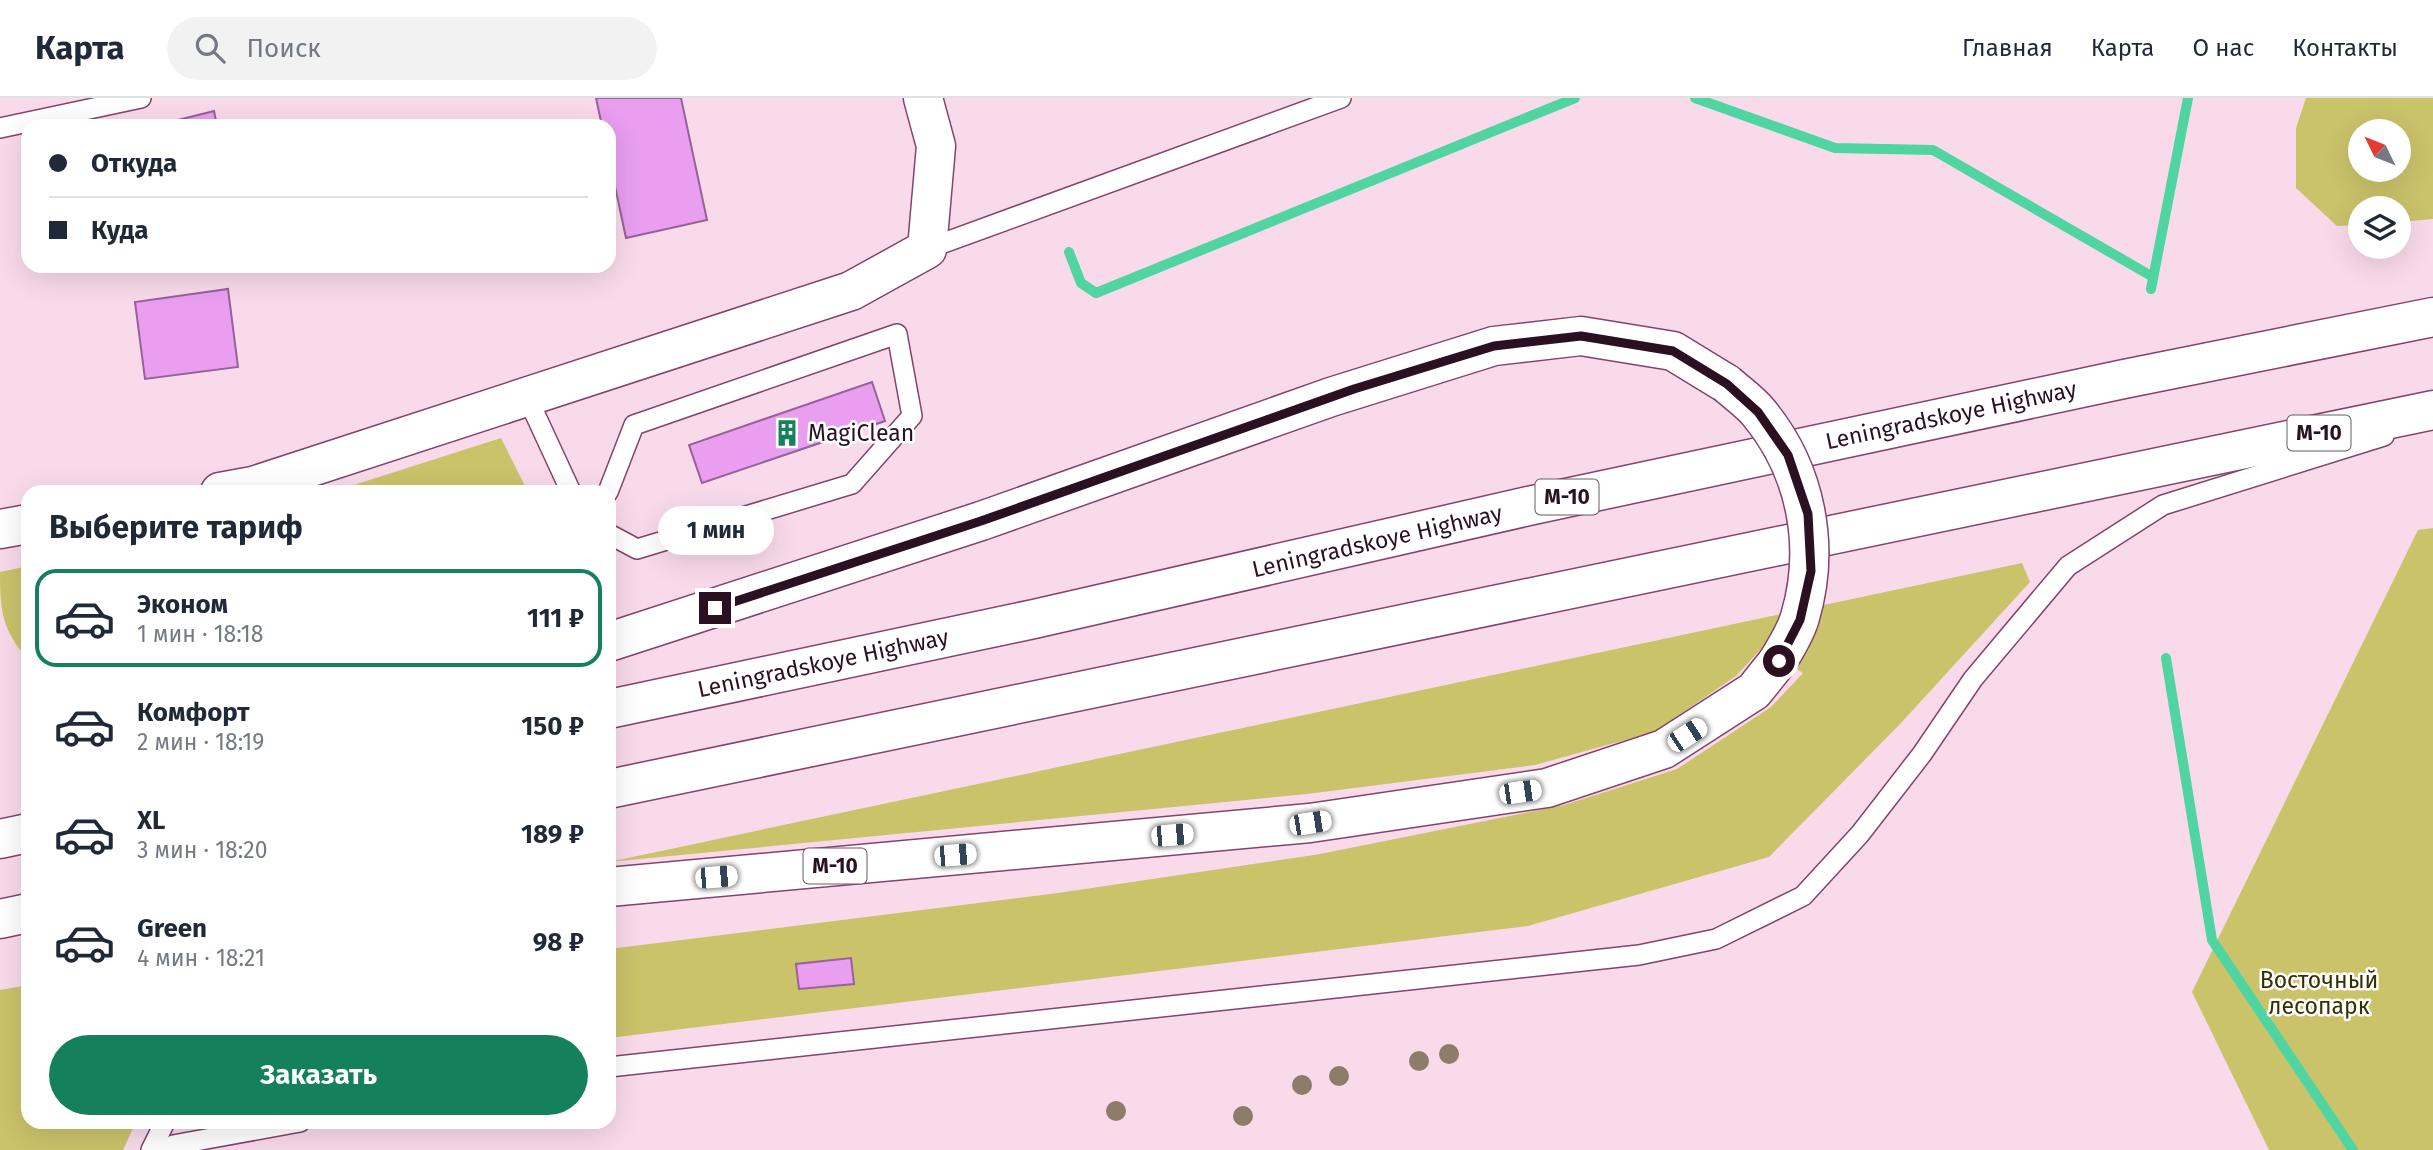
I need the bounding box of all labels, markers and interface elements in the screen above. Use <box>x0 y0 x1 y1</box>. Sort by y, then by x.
search box <box>167 17 657 80</box>
text: Карта <box>35 28 125 68</box>
icon: search <box>191 29 229 67</box>
text: Поиск <box>247 33 321 64</box>
text: Главная <box>1962 34 2053 62</box>
text: Карта <box>2091 34 2154 62</box>
text: О нас <box>2192 34 2254 62</box>
text: Контакты <box>2292 34 2398 62</box>
north arrow <box>2348 119 2412 182</box>
map controls <box>2348 119 2411 259</box>
text: Откуда <box>91 148 177 179</box>
button: layers <box>2348 196 2411 259</box>
text: Куда <box>91 215 149 246</box>
street label: Leningradskoye Highway <box>1823 375 2080 455</box>
road number: М-10 <box>2288 416 2350 450</box>
building icon: MagiClean <box>772 418 802 448</box>
place label: MagiClean <box>808 419 914 447</box>
road number: М-10 <box>1536 480 1598 514</box>
street label: Leningradskoye Highway <box>1249 498 1505 583</box>
callout: 1 мин <box>657 506 773 556</box>
text: Выберите тариф <box>49 508 303 546</box>
text: 1 мин <box>687 516 745 544</box>
icon: car <box>53 587 116 650</box>
text: Эконом <box>137 589 228 620</box>
route end <box>699 592 731 624</box>
text: 111 ₽ <box>527 603 584 634</box>
text: 1 мин · 18:18 <box>137 620 264 648</box>
street label: Leningradskoye Highway <box>695 623 952 703</box>
route start <box>1763 645 1795 677</box>
icon: car <box>53 695 116 758</box>
text: Комфорт <box>137 697 250 728</box>
text: 150 ₽ <box>521 711 584 742</box>
car <box>1664 715 1711 755</box>
text: 2 мин · 18:19 <box>137 728 264 756</box>
car <box>1498 779 1543 805</box>
icon: car <box>53 803 116 866</box>
text: XL <box>137 805 165 836</box>
car <box>1288 809 1333 837</box>
text: 189 ₽ <box>521 819 584 850</box>
car <box>1151 823 1194 847</box>
text: 3 мин · 18:20 <box>137 836 268 864</box>
car <box>934 843 977 867</box>
road number: М-10 <box>804 848 866 884</box>
car <box>695 865 738 889</box>
icon: car <box>53 911 116 974</box>
text: Green <box>137 913 207 944</box>
text: 98 ₽ <box>533 927 584 958</box>
text: 4 мин · 18:21 <box>137 944 265 972</box>
park label: Восточный лесопарк <box>2260 966 2378 1020</box>
button: Заказать <box>49 1035 588 1115</box>

